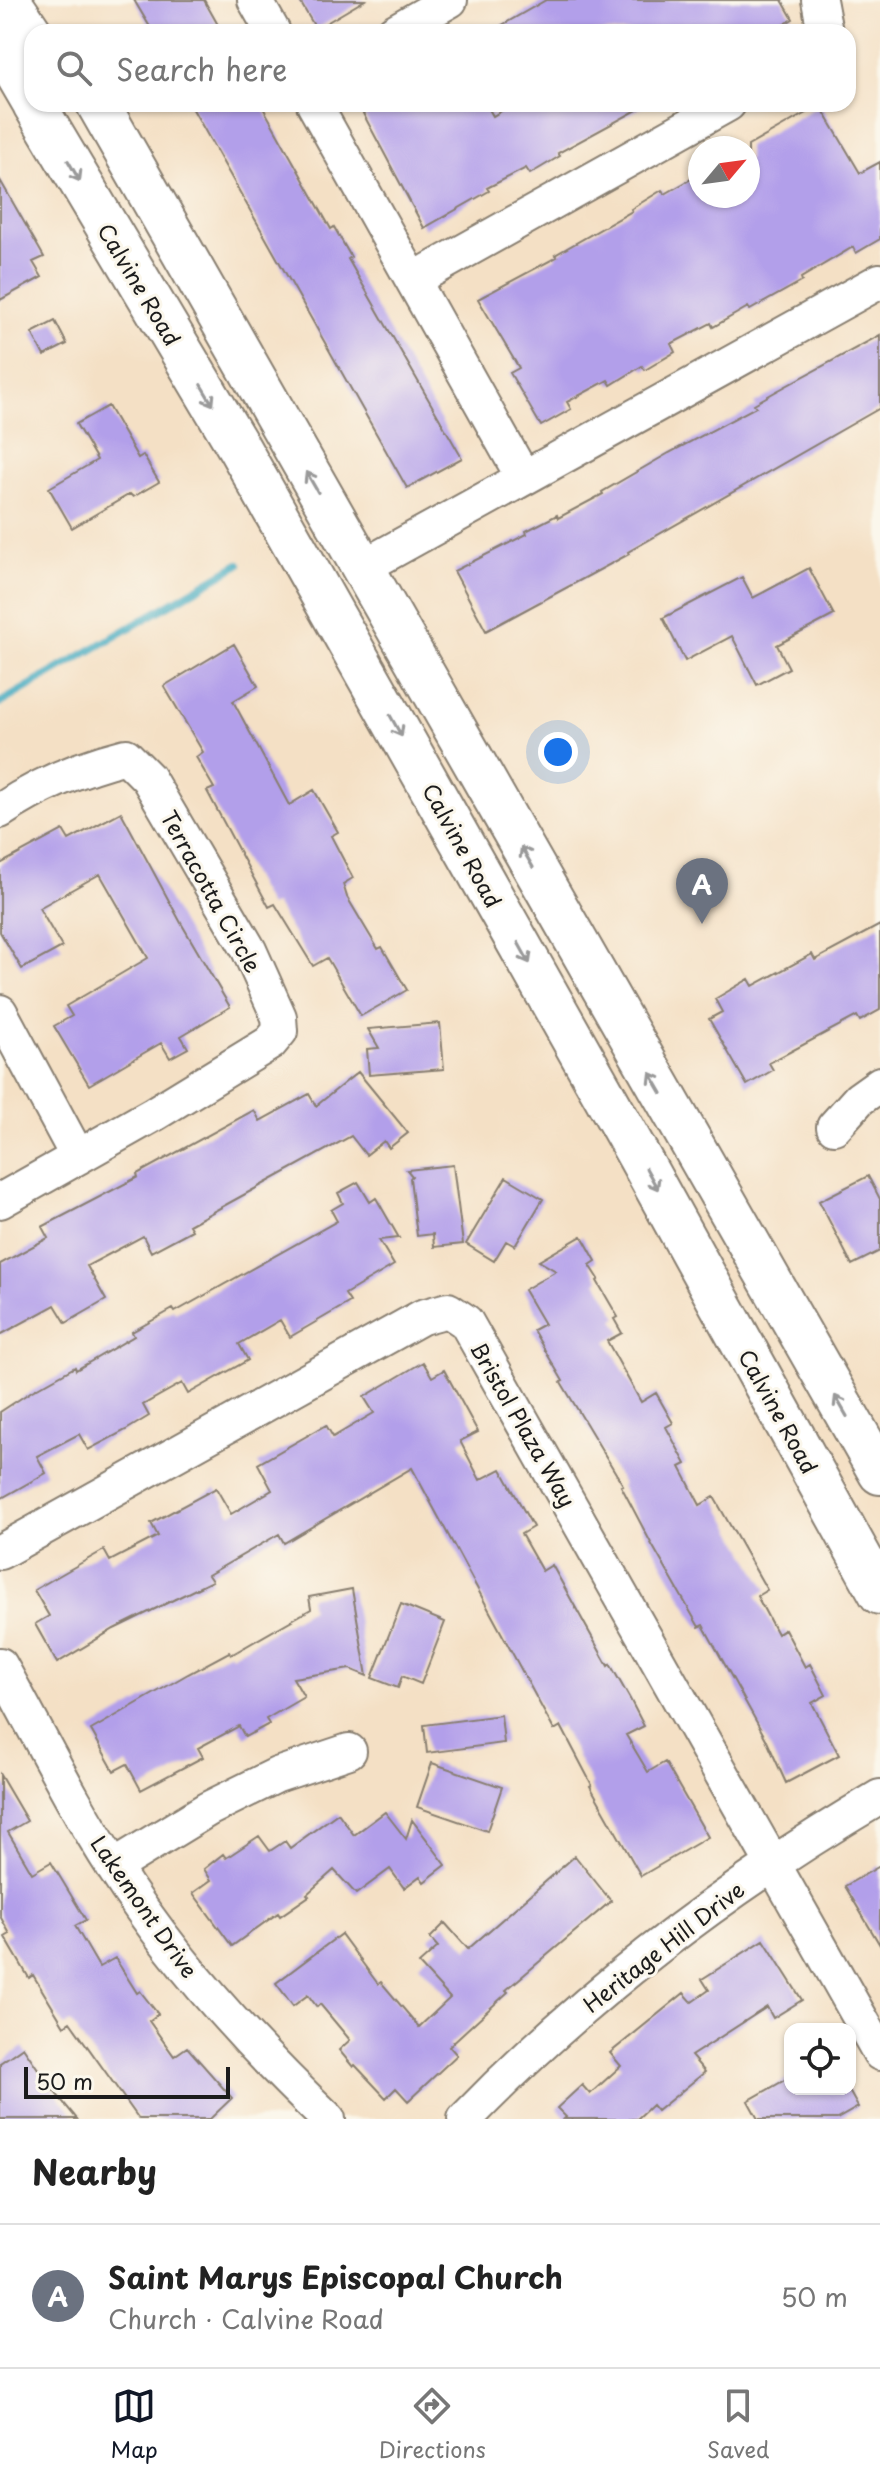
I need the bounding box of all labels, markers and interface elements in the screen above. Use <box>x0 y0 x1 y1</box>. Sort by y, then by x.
search box <box>24 24 856 112</box>
icon: search <box>52 46 96 90</box>
text: Search here <box>116 46 288 91</box>
north arrow <box>688 136 760 208</box>
one-way arrow <box>67 159 82 183</box>
street label: Calvine Road <box>90 216 190 352</box>
one-way arrow <box>199 383 215 406</box>
one-way arrow <box>304 471 320 494</box>
one-way arrow <box>389 714 404 738</box>
your location <box>538 732 578 772</box>
street label: Calvine Road <box>415 777 511 913</box>
street label: Terracotta Circle <box>154 804 270 978</box>
one-way arrow <box>519 846 535 869</box>
pin: A <box>676 858 728 924</box>
one-way arrow <box>516 941 532 964</box>
one-way arrow <box>648 1072 664 1095</box>
one-way arrow <box>644 1167 660 1190</box>
street label: Bristol Plaza Way <box>463 1335 585 1513</box>
street label: Calvine Road <box>731 1343 827 1479</box>
one-way arrow <box>833 1394 848 1418</box>
street label: Lakemont Drive <box>84 1828 206 1984</box>
street label: Heritage Hill Drive <box>575 1872 751 2020</box>
map controls <box>784 2023 856 2095</box>
button: locate <box>784 2023 856 2095</box>
scale bar <box>24 2063 230 2099</box>
text: 50 m <box>36 2064 93 2097</box>
text: Nearby <box>32 2145 157 2197</box>
text: Saint Marys Episcopal Church <box>108 2254 563 2299</box>
text: A <box>48 2277 68 2316</box>
text: 50 m <box>781 2277 848 2316</box>
text: Church · Calvine Road <box>108 2299 384 2338</box>
tab: Map <box>111 2384 158 2465</box>
tab: Directions <box>379 2384 486 2465</box>
tab: Saved <box>707 2384 769 2465</box>

